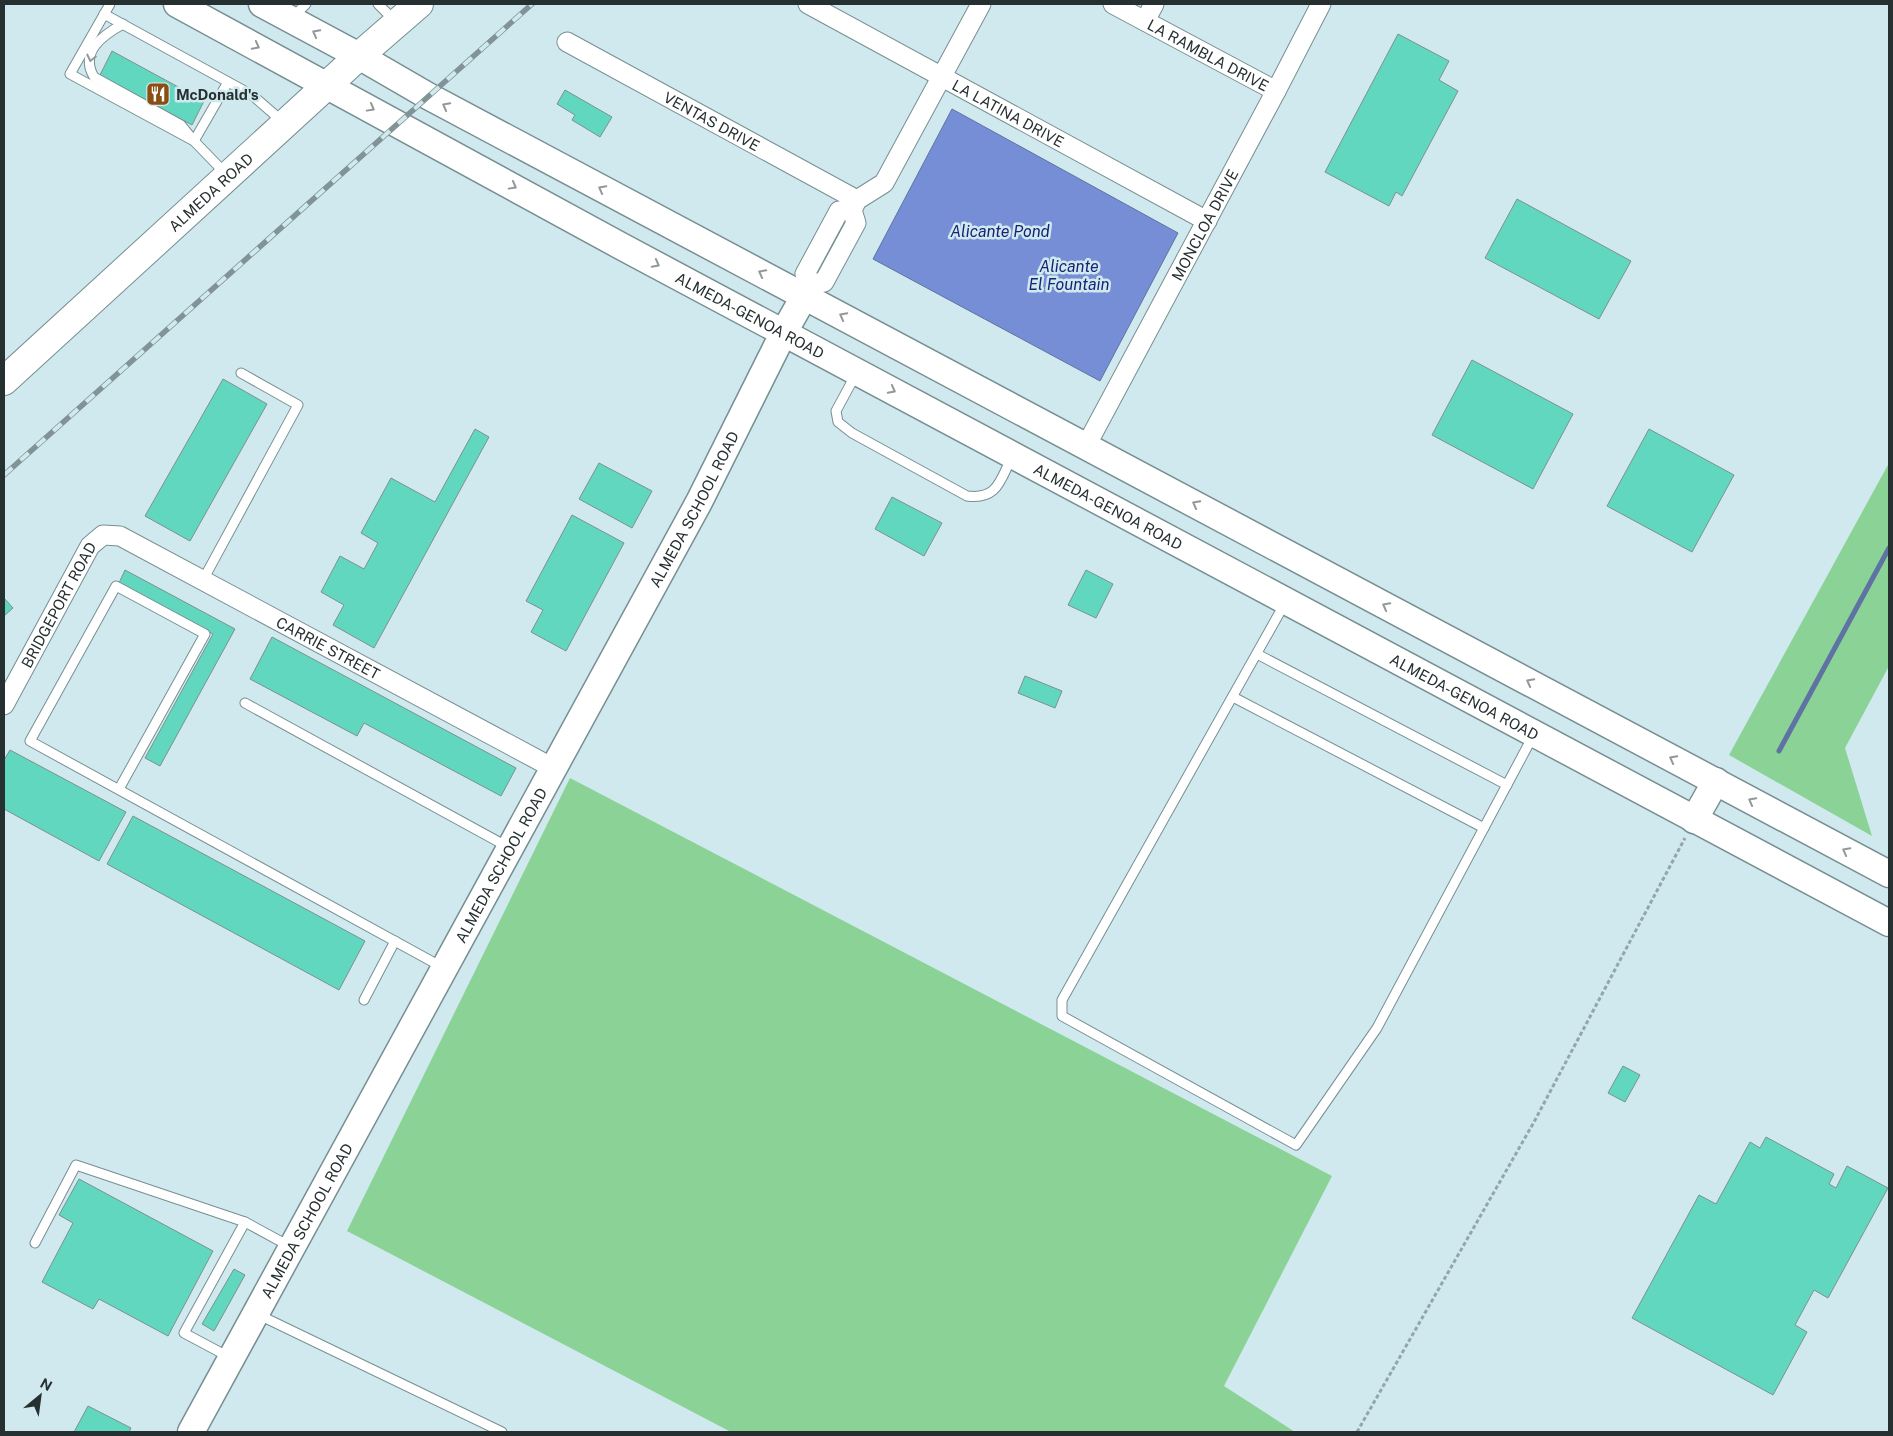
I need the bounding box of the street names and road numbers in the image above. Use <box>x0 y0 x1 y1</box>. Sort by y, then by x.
street label: LA RAMBLA DRIVE <box>1145 16 1272 94</box>
street label: LA LATINA DRIVE <box>950 76 1067 150</box>
street label: VENTAS DRIVE <box>661 88 763 154</box>
street label: ALMEDA ROAD <box>165 149 256 235</box>
street label: MONCLOA DRIVE <box>1168 166 1241 283</box>
street label: ALMEDA-GENOA ROAD <box>673 268 827 362</box>
street label: ALMEDA SCHOOL ROAD <box>646 428 742 590</box>
street label: ALMEDA-GENOA ROAD <box>1031 460 1185 553</box>
street label: BRIDGEPORT ROAD <box>17 539 99 670</box>
street label: CARRIE STREET <box>273 613 383 682</box>
street label: ALMEDA-GENOA ROAD <box>1387 650 1542 743</box>
street label: ALMEDA SCHOOL ROAD <box>452 785 550 945</box>
street label: ALMEDA SCHOOL ROAD <box>257 1140 356 1301</box>

